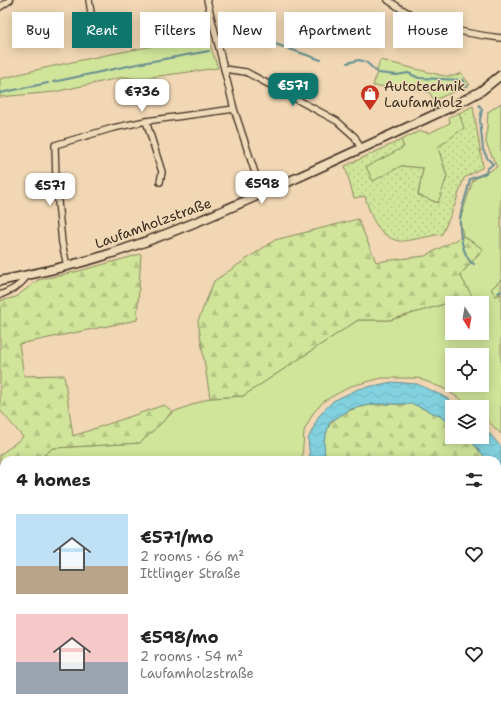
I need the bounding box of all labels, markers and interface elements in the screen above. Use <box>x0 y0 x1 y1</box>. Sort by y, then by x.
chip: Buy <box>12 12 64 48</box>
chip: Rent <box>72 12 132 48</box>
chip: Filters <box>140 12 210 48</box>
chip: New <box>218 12 276 48</box>
chip: Apartment <box>284 12 385 48</box>
chip: House <box>393 12 463 48</box>
pin: €571 <box>269 73 317 107</box>
text: €571 <box>277 77 309 94</box>
place label: Autotechnik Laufamholz <box>384 77 465 111</box>
pin: €736 <box>118 79 166 113</box>
text: €736 <box>124 83 160 100</box>
shop icon: Autotechnik Laufamholz <box>359 83 381 111</box>
pin: €598 <box>238 171 286 205</box>
pin: €571 <box>26 173 74 207</box>
text: €598 <box>244 175 280 192</box>
text: €571 <box>34 177 66 194</box>
street label: Laufamholzstraße <box>92 194 214 252</box>
north arrow <box>445 296 489 340</box>
map controls <box>445 296 489 444</box>
button: locate <box>445 348 489 392</box>
button: layers <box>445 400 489 444</box>
text: 4 homes <box>16 469 91 491</box>
icon: filters <box>463 469 485 491</box>
text: €571/mo <box>140 526 214 548</box>
icon: home <box>48 530 96 578</box>
icon: heart <box>463 543 485 565</box>
text: 2 rooms · 66 m² <box>140 548 244 565</box>
text: Ittlinger Straße <box>140 565 241 582</box>
text: €598/mo <box>140 626 219 648</box>
icon: home <box>48 630 96 678</box>
icon: heart <box>463 643 485 665</box>
text: 2 rooms · 54 m² <box>140 648 243 665</box>
text: Laufamholzstraße <box>140 665 254 682</box>

